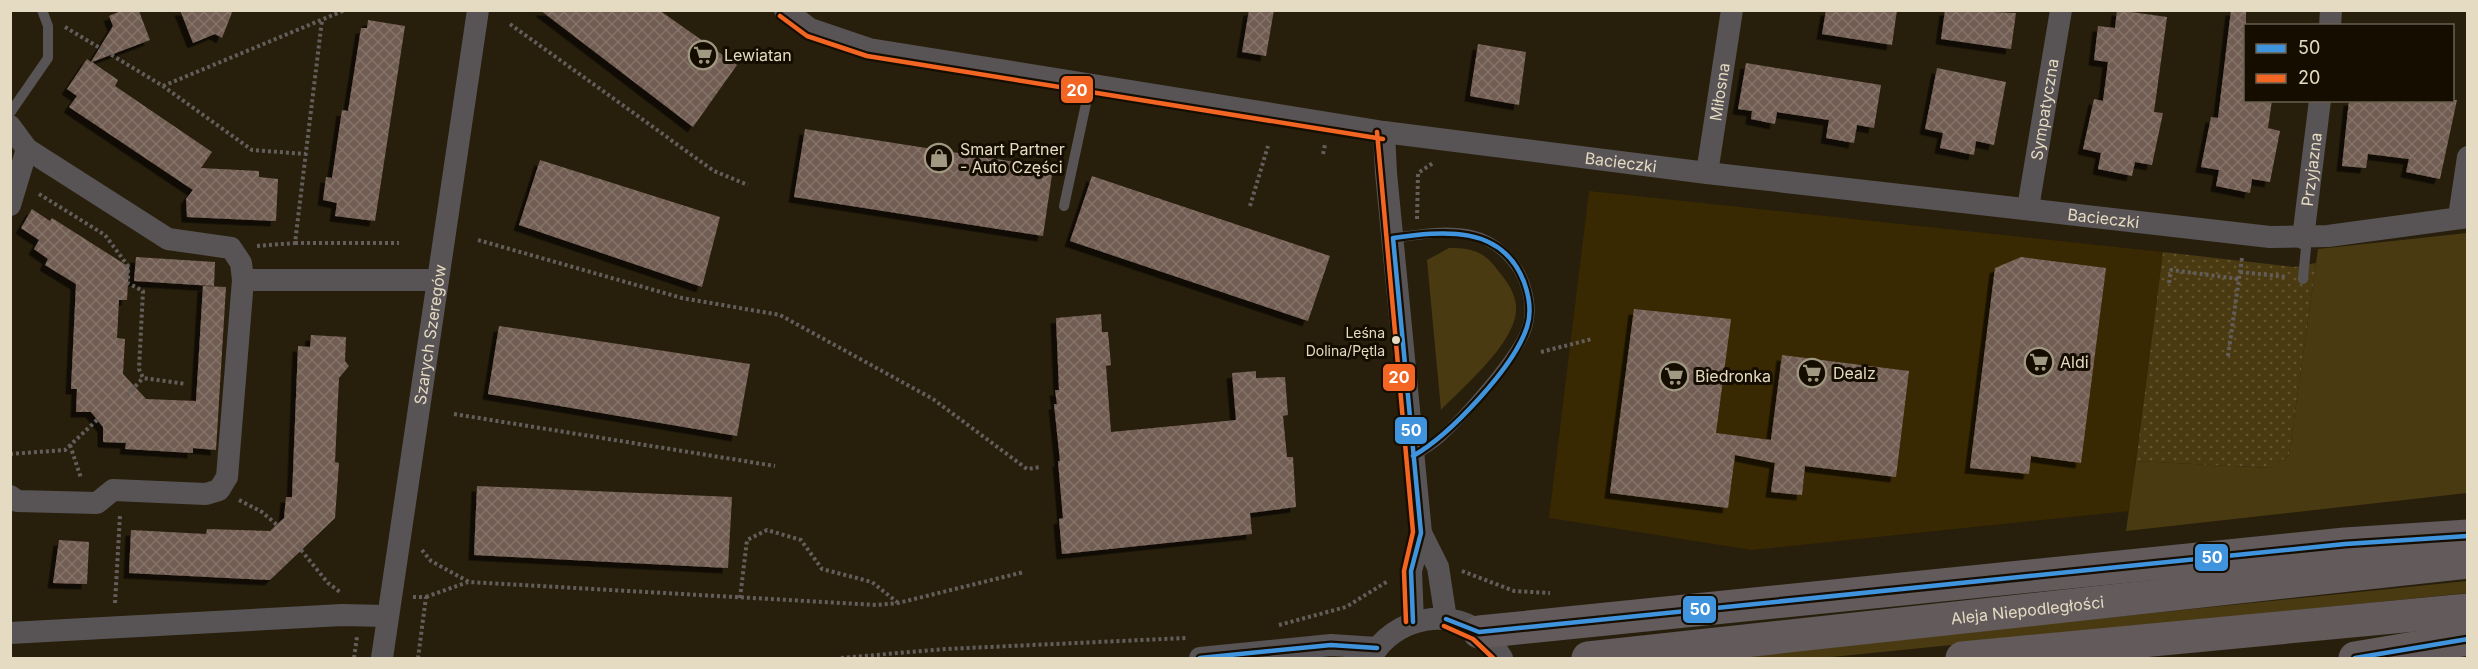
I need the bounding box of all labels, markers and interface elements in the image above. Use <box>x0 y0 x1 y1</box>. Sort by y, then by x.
legend <box>2244 24 2454 102</box>
text: 50 <box>2298 37 2320 58</box>
supermarket icon: Lewiatan <box>687 39 719 71</box>
place label: Lewiatan <box>724 45 792 65</box>
street label: Sympatyczna <box>2026 57 2063 162</box>
street label: Miłosna <box>1705 61 1734 122</box>
text: 20 <box>2298 67 2320 88</box>
line badge: 20 <box>1060 75 1094 104</box>
text: 20 <box>1067 80 1088 100</box>
street label: Przyjazna <box>2297 131 2326 208</box>
place label: Smart Partner - Auto Części <box>960 139 1065 177</box>
shop icon: Smart Partner - Auto Części <box>923 142 955 174</box>
street label: Bacieczki <box>1584 148 1658 177</box>
street label: Bacieczki <box>2067 204 2141 232</box>
street label: Szarych Szeregów <box>410 263 450 406</box>
place label: Leśna Dolina/Pętla <box>1306 324 1385 359</box>
marker: Leśna Dolina/Pętla <box>1390 334 1402 346</box>
supermarket icon: Aldi <box>2023 346 2055 378</box>
place label: Aldi <box>2060 352 2089 372</box>
supermarket icon: Dealz <box>1796 357 1828 389</box>
supermarket icon: Biedronka <box>1658 360 1690 392</box>
line badge: 20 <box>1382 363 1416 392</box>
place label: Dealz <box>1833 363 1876 383</box>
place label: Biedronka <box>1695 366 1771 386</box>
text: 20 <box>1389 367 1410 387</box>
line badge: 50 <box>1394 416 1428 445</box>
text: 50 <box>1400 420 1422 440</box>
line badge: 50 <box>2194 543 2229 572</box>
text: 50 <box>2201 547 2223 567</box>
street label: Aleja Niepodległości <box>1950 592 2105 628</box>
line badge: 50 <box>1682 595 1717 624</box>
text: 50 <box>1689 599 1711 619</box>

